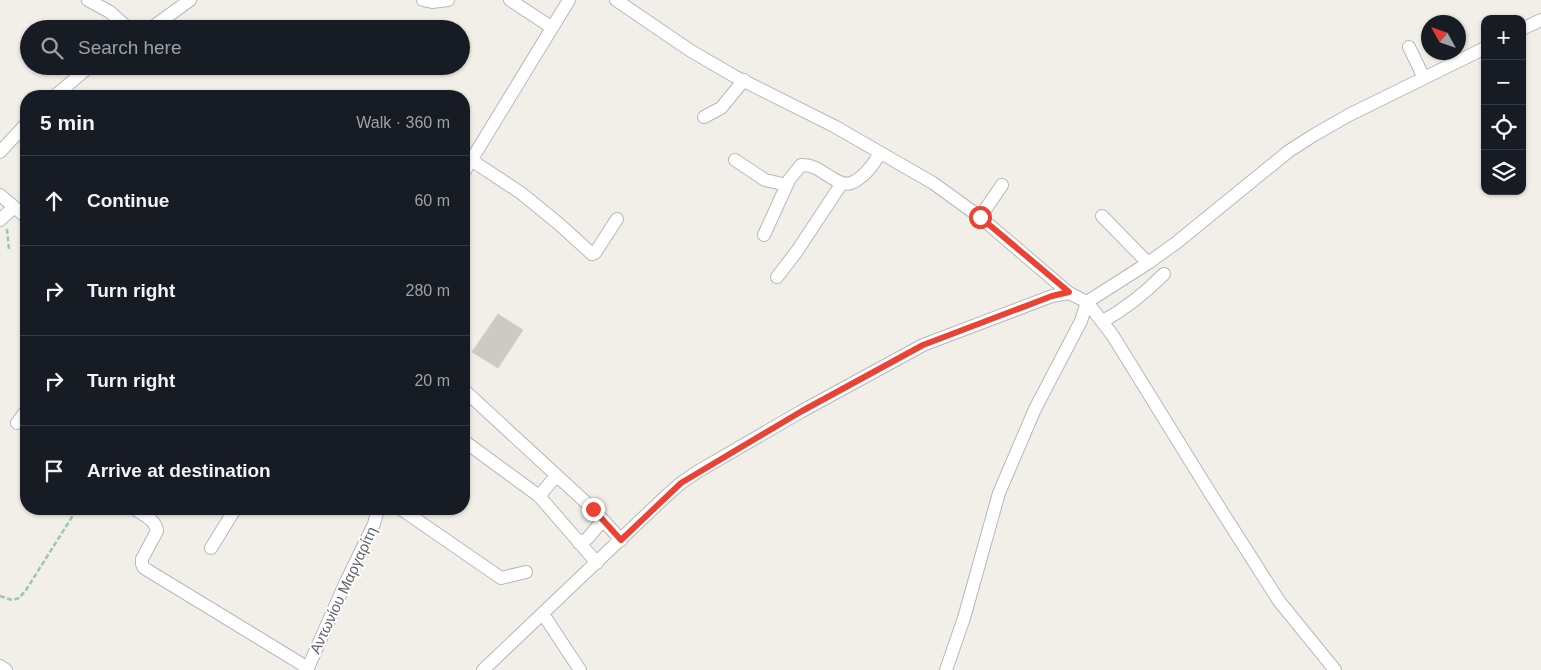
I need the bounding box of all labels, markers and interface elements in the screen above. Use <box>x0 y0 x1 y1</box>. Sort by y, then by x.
north arrow <box>1421 15 1466 60</box>
map controls <box>1481 15 1526 195</box>
button: + <box>1481 15 1526 60</box>
search box <box>20 20 470 75</box>
icon: search <box>38 34 66 62</box>
text: Search here <box>78 37 182 58</box>
button: − <box>1481 60 1526 105</box>
button: locate <box>1481 105 1526 150</box>
text: 5 min <box>40 111 95 134</box>
text: Walk · 360 m <box>356 114 450 131</box>
button: layers <box>1481 150 1526 195</box>
icon: ahead <box>40 187 68 215</box>
text: Continue <box>87 190 169 211</box>
text: 60 m <box>414 192 450 209</box>
route start <box>969 206 992 229</box>
icon: right <box>40 277 68 305</box>
text: Turn right <box>87 280 175 301</box>
text: 280 m <box>406 282 450 299</box>
icon: right <box>40 367 68 395</box>
text: Turn right <box>87 370 175 391</box>
text: 20 m <box>414 372 450 389</box>
icon: arrive <box>40 457 68 485</box>
text: Arrive at destination <box>87 460 271 481</box>
route end <box>582 498 605 521</box>
street label: Αντωνίου Μαργαρίτη <box>306 524 380 656</box>

